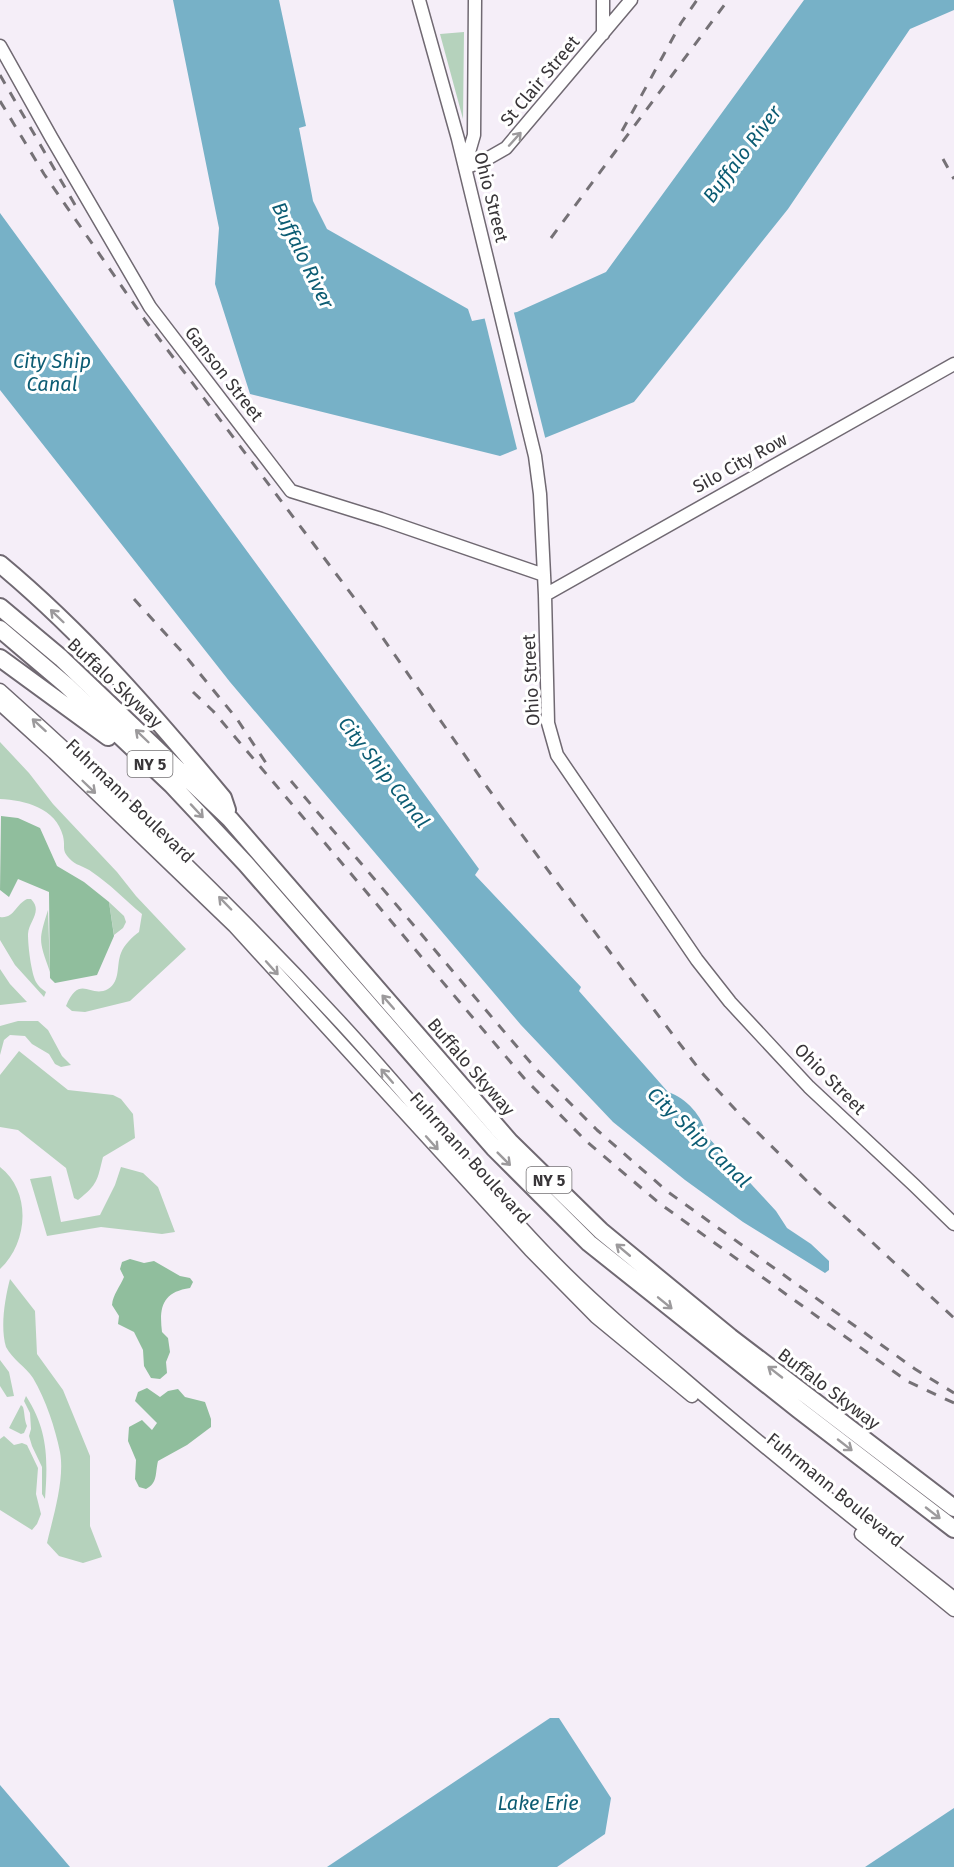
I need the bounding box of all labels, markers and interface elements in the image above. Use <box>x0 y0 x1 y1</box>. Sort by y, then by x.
street label: St Clair Street <box>496 31 585 131</box>
water label: Buffalo River <box>698 100 787 207</box>
one-way arrow <box>508 132 522 147</box>
street label: Ohio Street <box>469 150 513 245</box>
water label: Buffalo River <box>267 198 340 313</box>
street label: Ganson Street <box>180 322 268 426</box>
water label: City Ship Canal <box>13 349 91 396</box>
street label: Silo City Row <box>689 428 791 498</box>
one-way arrow <box>50 609 65 624</box>
street label: Buffalo Skyway <box>63 633 167 733</box>
street label: Ohio Street <box>518 633 544 727</box>
water label: City Ship Canal <box>333 712 435 832</box>
one-way arrow <box>32 718 47 732</box>
one-way arrow <box>135 728 150 743</box>
street label: Fuhrmann Boulevard <box>61 734 199 868</box>
road number: NY 5 <box>128 751 172 777</box>
one-way arrow <box>82 779 97 794</box>
one-way arrow <box>190 803 204 818</box>
one-way arrow <box>218 895 233 910</box>
one-way arrow <box>265 960 279 975</box>
one-way arrow <box>381 995 395 1010</box>
street label: Buffalo Skyway <box>423 1014 519 1120</box>
street label: Ohio Street <box>790 1039 871 1120</box>
one-way arrow <box>380 1069 394 1084</box>
water label: City Ship Canal <box>642 1082 756 1192</box>
street label: Fuhrmann Boulevard <box>405 1088 535 1228</box>
one-way arrow <box>425 1135 439 1150</box>
one-way arrow <box>497 1152 512 1166</box>
road number: NY 5 <box>526 1167 572 1193</box>
one-way arrow <box>616 1243 632 1256</box>
one-way arrow <box>657 1297 673 1310</box>
street label: Buffalo Skyway <box>774 1343 884 1435</box>
one-way arrow <box>767 1366 783 1379</box>
street label: Fuhrmann Boulevard <box>762 1428 908 1552</box>
one-way arrow <box>837 1439 853 1452</box>
one-way arrow <box>925 1507 941 1520</box>
water label: Lake Erie <box>497 1791 579 1815</box>

